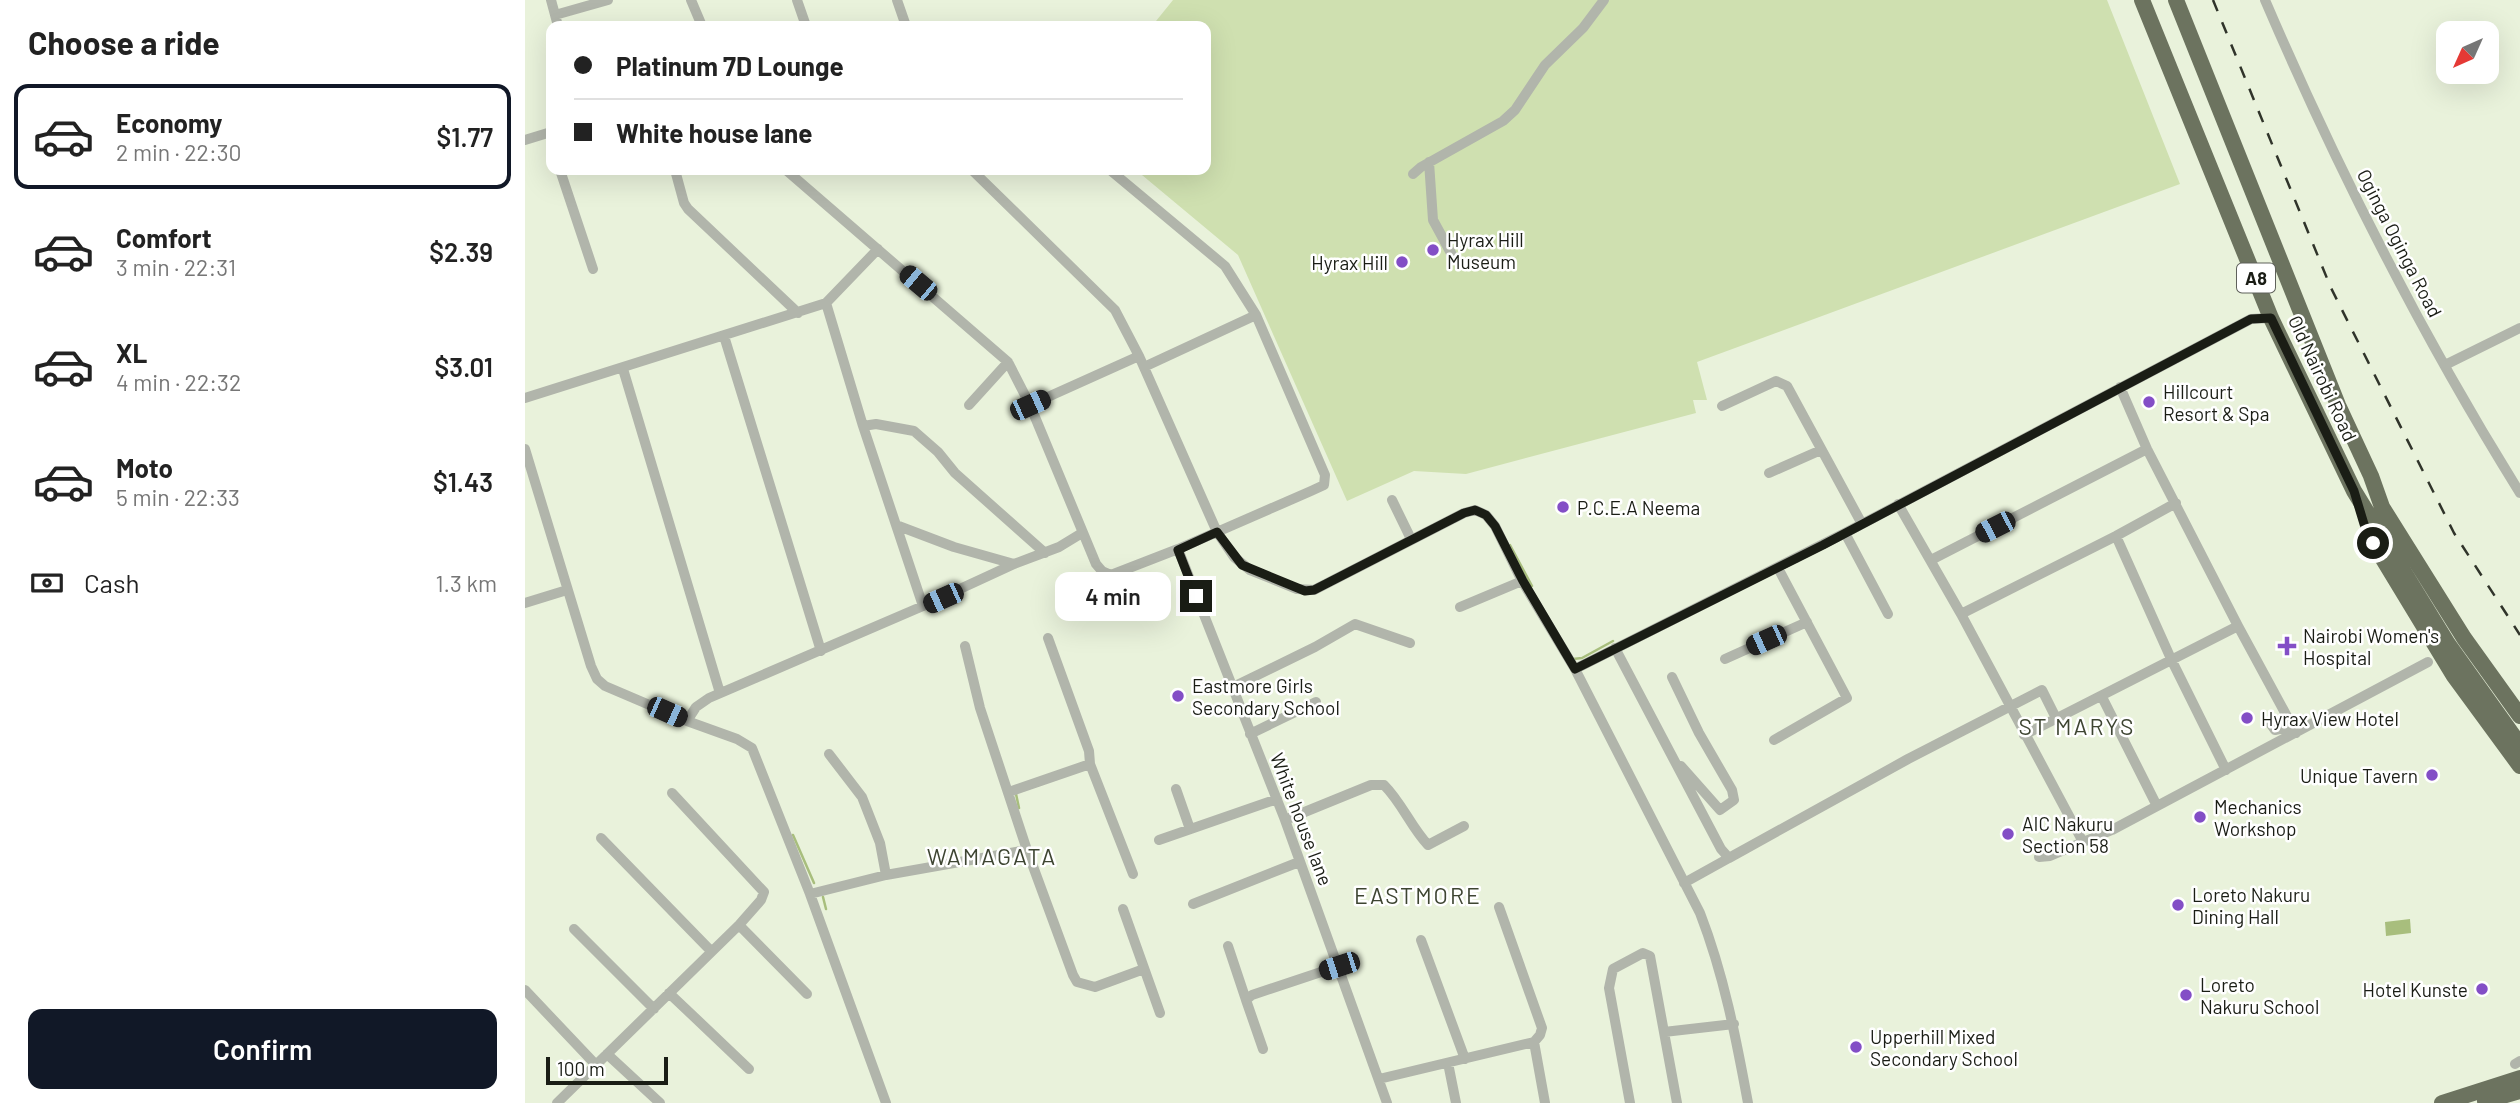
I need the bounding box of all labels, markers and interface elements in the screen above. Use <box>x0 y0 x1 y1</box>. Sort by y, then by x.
north arrow <box>2436 21 2499 84</box>
map controls <box>2436 21 2499 84</box>
text: Choose a ride <box>28 23 220 61</box>
text: Platinum 7D Lounge <box>616 50 844 81</box>
icon: car <box>32 105 95 168</box>
text: Economy <box>116 107 222 138</box>
text: White house lane <box>616 117 812 148</box>
text: $1.77 <box>437 121 493 152</box>
text: 2 min · 22:30 <box>116 138 242 166</box>
street label: Oginga Oginga Road <box>2353 165 2447 321</box>
icon: car <box>32 220 95 283</box>
text: Comfort <box>116 222 212 253</box>
place label: Hyrax Hill Museum <box>1447 228 1524 273</box>
text: $2.39 <box>429 236 493 267</box>
marker: Hyrax Hill Museum <box>1425 242 1441 258</box>
place label: Hyrax Hill <box>1311 251 1388 274</box>
text: 3 min · 22:31 <box>116 253 236 281</box>
marker: Hyrax Hill <box>1394 254 1410 270</box>
car <box>896 261 941 305</box>
road number: A8 <box>2237 264 2275 292</box>
street label: Old Nairobi Road <box>2284 312 2362 444</box>
icon: car <box>32 335 95 398</box>
text: XL <box>116 337 147 368</box>
text: $3.01 <box>435 351 493 382</box>
text: 4 min · 22:32 <box>116 368 241 396</box>
place label: Hillcourt Resort & Spa <box>2163 380 2270 425</box>
car <box>1007 387 1054 423</box>
marker: Hillcourt Resort & Spa <box>2141 394 2157 410</box>
icon: car <box>32 450 95 513</box>
text: Moto <box>116 452 173 483</box>
text: $1.43 <box>433 466 493 497</box>
text: 5 min · 22:33 <box>116 483 240 511</box>
place label: P.C.E.A Neema <box>1577 496 1700 519</box>
marker: P.C.E.A Neema <box>1555 499 1571 515</box>
car <box>1972 508 2019 546</box>
route start <box>2357 527 2389 559</box>
icon: cash <box>28 564 66 602</box>
text: Cash <box>84 567 139 598</box>
text: 1.3 km <box>436 569 497 597</box>
callout: 4 min <box>1056 572 1171 620</box>
car <box>920 580 967 616</box>
route end <box>1180 580 1212 612</box>
text: 4 min <box>1085 582 1141 610</box>
car <box>1743 622 1790 658</box>
place label: Nairobi Women's Hospital <box>2303 624 2439 669</box>
marker: Nairobi Women's Hospital <box>2277 636 2297 656</box>
place label: Eastmore Girls Secondary School <box>1192 674 1340 719</box>
marker: Eastmore Girls Secondary School <box>1170 688 1186 704</box>
car <box>644 694 691 730</box>
place label: Hyrax View Hotel <box>2261 707 2399 730</box>
marker: Hyrax View Hotel <box>2239 710 2255 726</box>
district label: ST MARYS <box>2018 712 2136 740</box>
street label: White house lane <box>1266 749 1338 889</box>
place label: Unique Tavern <box>2300 764 2418 787</box>
marker: Unique Tavern <box>2424 767 2440 783</box>
place label: Mechanics Workshop <box>2214 795 2302 840</box>
marker: Mechanics Workshop <box>2192 809 2208 825</box>
place label: AIC Nakuru Section 58 <box>2022 812 2113 857</box>
marker: AIC Nakuru Section 58 <box>2000 826 2016 842</box>
district label: WAMAGATA <box>927 842 1057 870</box>
district label: EASTMORE <box>1354 881 1482 909</box>
place label: Loreto Nakuru Dining Hall <box>2192 883 2310 928</box>
marker: Loreto Nakuru Dining Hall <box>2170 897 2186 913</box>
car <box>1316 950 1363 982</box>
place label: Loreto Nakuru School <box>2200 973 2319 1018</box>
place label: Hotel Kunste <box>2362 978 2468 1001</box>
marker: Hotel Kunste <box>2474 981 2490 997</box>
marker: Loreto Nakuru School <box>2178 987 2194 1003</box>
button: Confirm <box>28 1009 497 1089</box>
place label: Upperhill Mixed Secondary School <box>1870 1025 2018 1070</box>
marker: Upperhill Mixed Secondary School <box>1848 1039 1864 1055</box>
scale bar <box>546 1054 669 1086</box>
text: 100 m <box>557 1057 605 1080</box>

